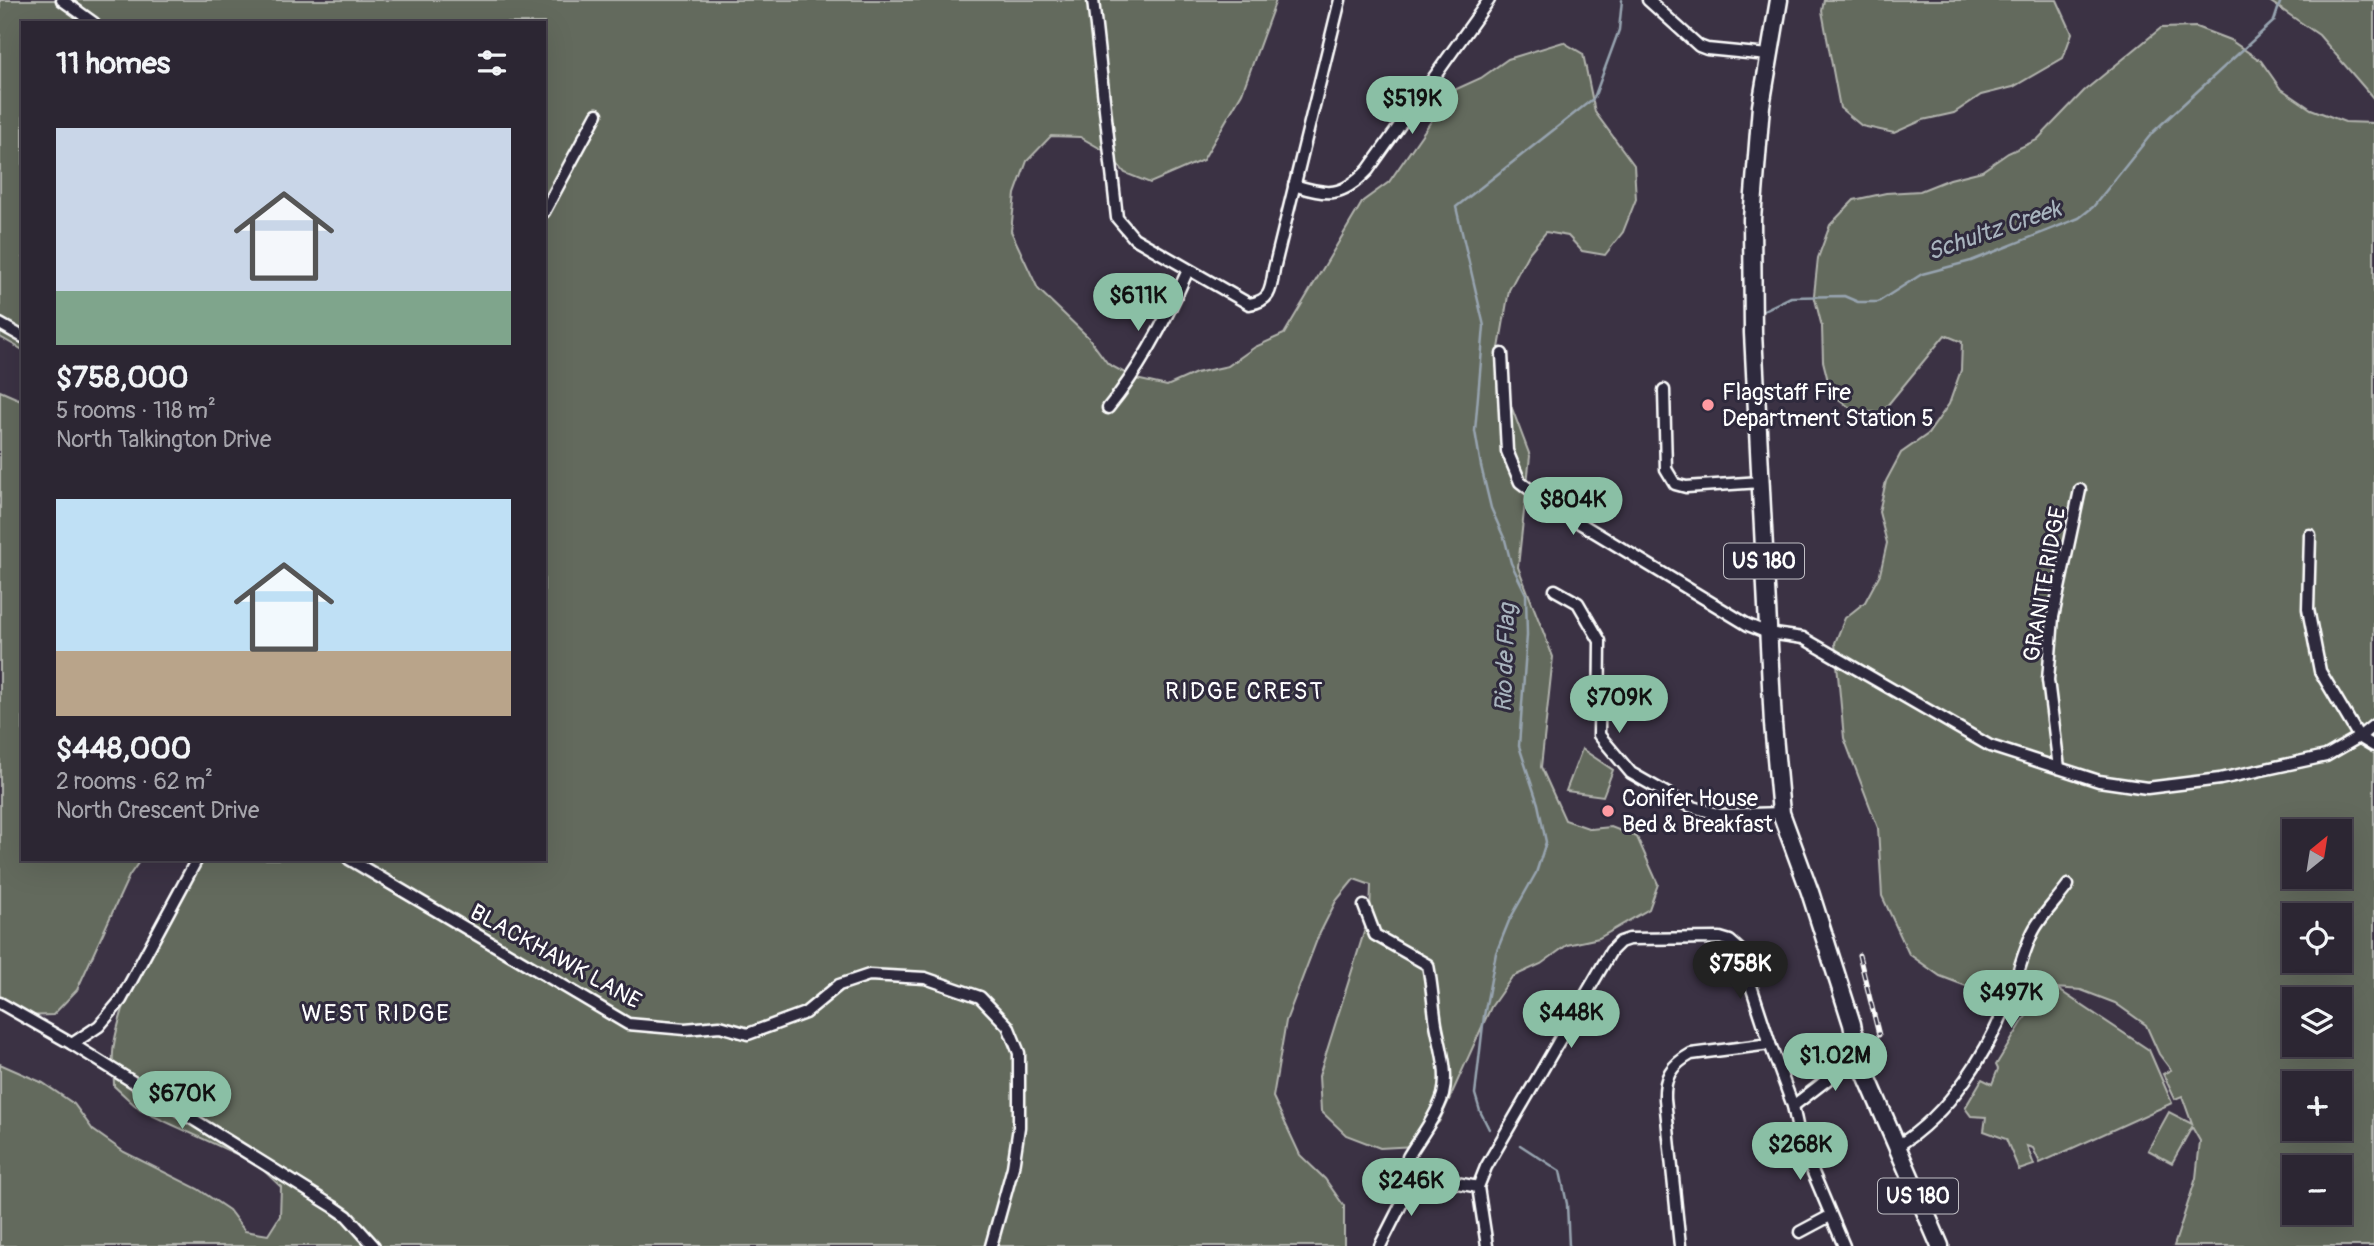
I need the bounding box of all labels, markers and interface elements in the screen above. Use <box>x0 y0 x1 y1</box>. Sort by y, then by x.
icon: filters <box>473 44 511 82</box>
text: 11 homes <box>56 45 170 82</box>
pin: $519K <box>1363 76 1461 136</box>
text: $519K <box>1382 84 1442 113</box>
icon: home <box>221 173 347 299</box>
water label: Schultz Creek <box>1924 193 2067 267</box>
pin: $611K <box>1089 274 1187 333</box>
text: $611K <box>1109 281 1167 310</box>
text: $758,000 <box>56 359 189 396</box>
place label: Flagstaff Fire Department Station 5 <box>1722 378 1934 433</box>
text: 5 rooms · 118 m² <box>56 396 216 425</box>
marker: Flagstaff Fire Department Station 5 <box>1700 397 1716 413</box>
text: North Talkington Drive <box>56 425 271 454</box>
pin: $804K <box>1524 477 1622 537</box>
text: $804K <box>1540 485 1606 514</box>
street label: GRANITE RIDGE <box>2017 504 2072 664</box>
icon: home <box>221 544 347 670</box>
road number: US 180 <box>1724 544 1804 578</box>
water label: Rio de Flag <box>1489 601 1522 713</box>
pin: $709K <box>1570 676 1668 735</box>
district label: RIDGE CREST <box>1165 677 1325 706</box>
text: $709K <box>1586 683 1652 712</box>
text: $448,000 <box>56 730 191 767</box>
text: 2 rooms · 62 m² <box>56 767 213 796</box>
place label: Conifer House Bed & Breakfast <box>1622 784 1774 839</box>
text: North Crescent Drive <box>56 796 259 825</box>
marker: Conifer House Bed & Breakfast <box>1600 803 1616 819</box>
north arrow <box>2282 819 2352 889</box>
map controls <box>2282 819 2352 1225</box>
street label: BLACKHAWK LANE <box>465 897 646 1015</box>
button: locate <box>2282 903 2352 973</box>
pin: $758K <box>1691 942 1789 1001</box>
text: $758K <box>1709 949 1771 978</box>
pin: $497K <box>1962 970 2060 1030</box>
text: $497K <box>1979 978 2043 1007</box>
button: layers <box>2282 987 2352 1057</box>
pin: $448K <box>1522 990 1620 1050</box>
text: $448K <box>1539 998 1603 1027</box>
district label: WEST RIDGE <box>301 999 451 1028</box>
pin: $1.02M <box>1778 1034 1892 1093</box>
text: $1.02M <box>1799 1041 1871 1070</box>
button: + <box>2282 1071 2352 1141</box>
pin: $670K <box>133 1072 231 1131</box>
text: $670K <box>148 1079 216 1108</box>
pin: $268K <box>1751 1122 1849 1182</box>
text: $268K <box>1768 1130 1832 1159</box>
button: − <box>2282 1155 2352 1225</box>
pin: $246K <box>1362 1158 1460 1218</box>
text: $246K <box>1378 1166 1444 1195</box>
road number: US 180 <box>1878 1178 1958 1214</box>

